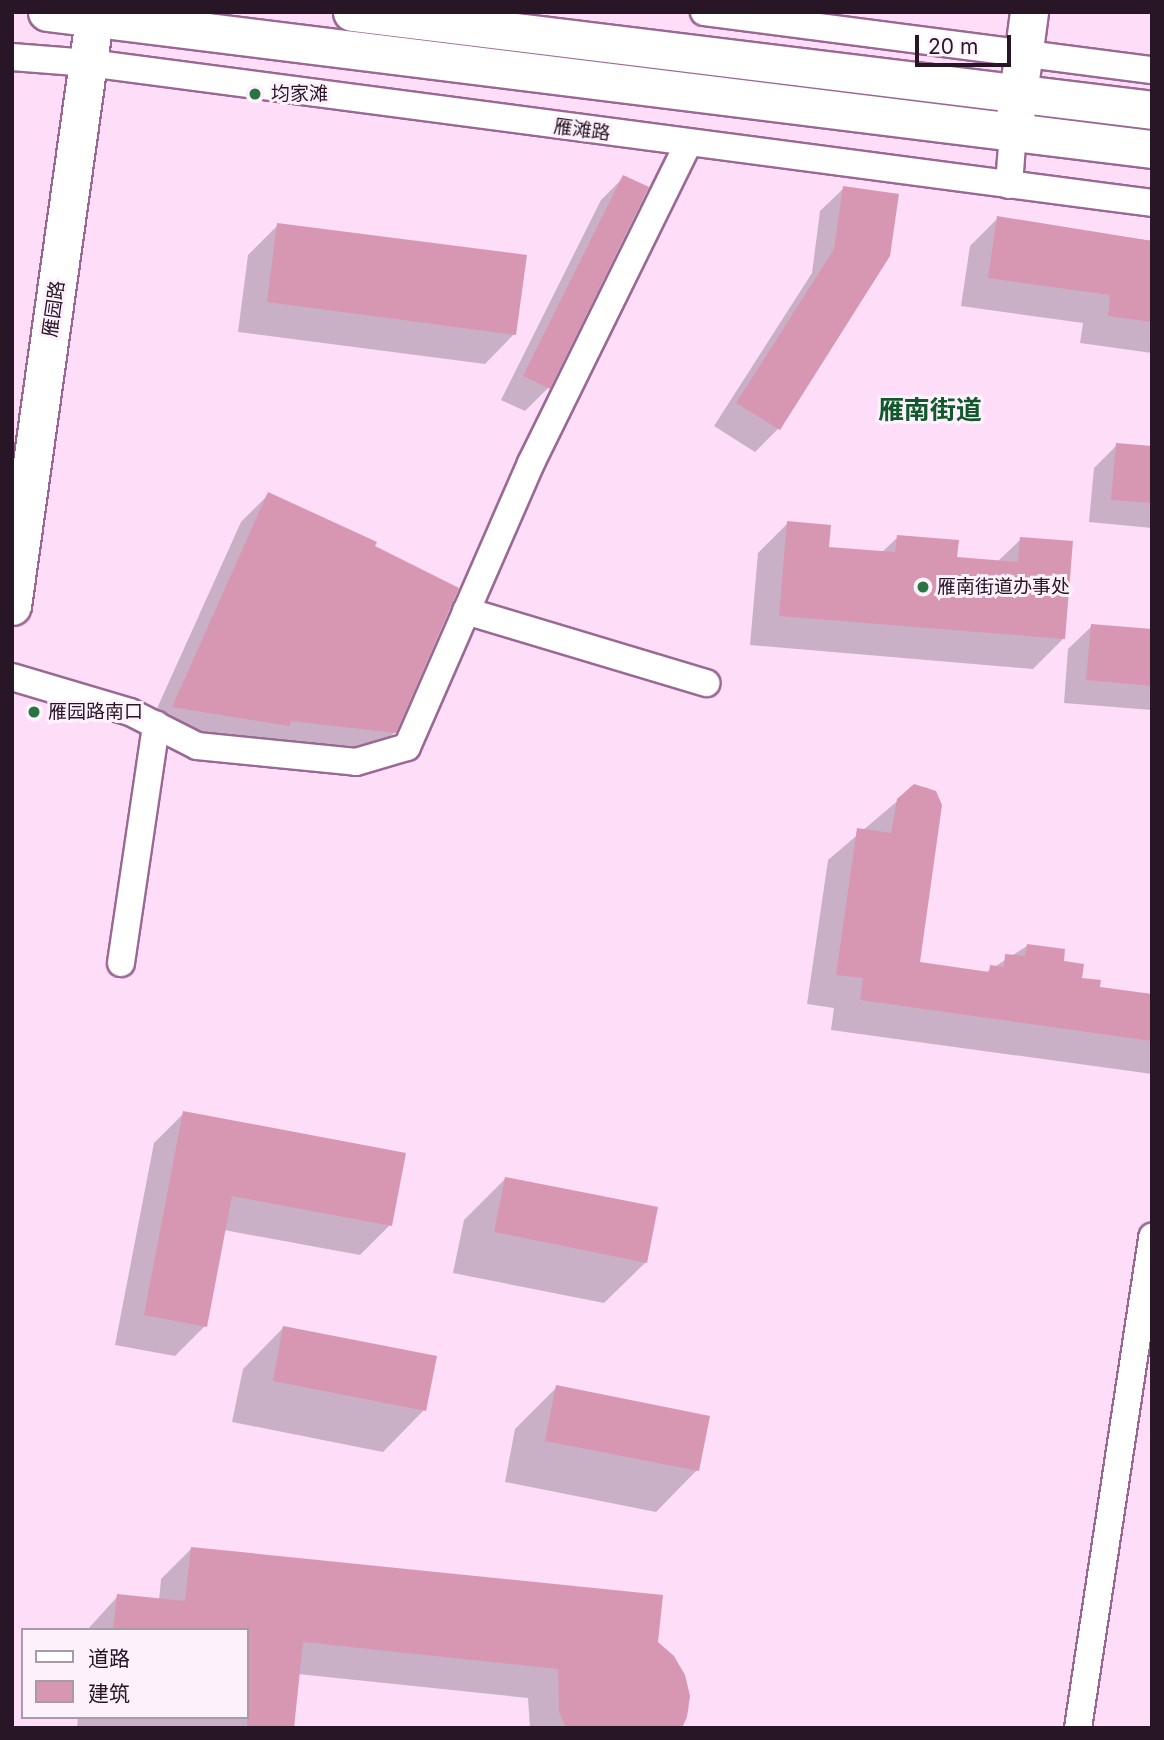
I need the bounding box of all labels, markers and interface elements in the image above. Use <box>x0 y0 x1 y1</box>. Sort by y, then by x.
scale bar <box>919 21 1015 65</box>
text: 20 m <box>928 34 978 59</box>
place label: 均家滩 <box>271 83 328 105</box>
marker: 均家滩 <box>245 84 265 104</box>
street label: 雁滩路 <box>552 115 612 145</box>
street label: 雁园路 <box>39 279 69 339</box>
district label: 雁南街道 <box>878 394 982 426</box>
place label: 雁南街道办事处 <box>937 576 1070 598</box>
marker: 雁南街道办事处 <box>915 579 931 595</box>
place label: 雁园路南口 <box>48 701 143 723</box>
marker: 雁园路南口 <box>26 704 42 720</box>
legend <box>21 1628 248 1719</box>
text: 道路 <box>88 1646 130 1671</box>
text: 建筑 <box>88 1681 130 1706</box>

